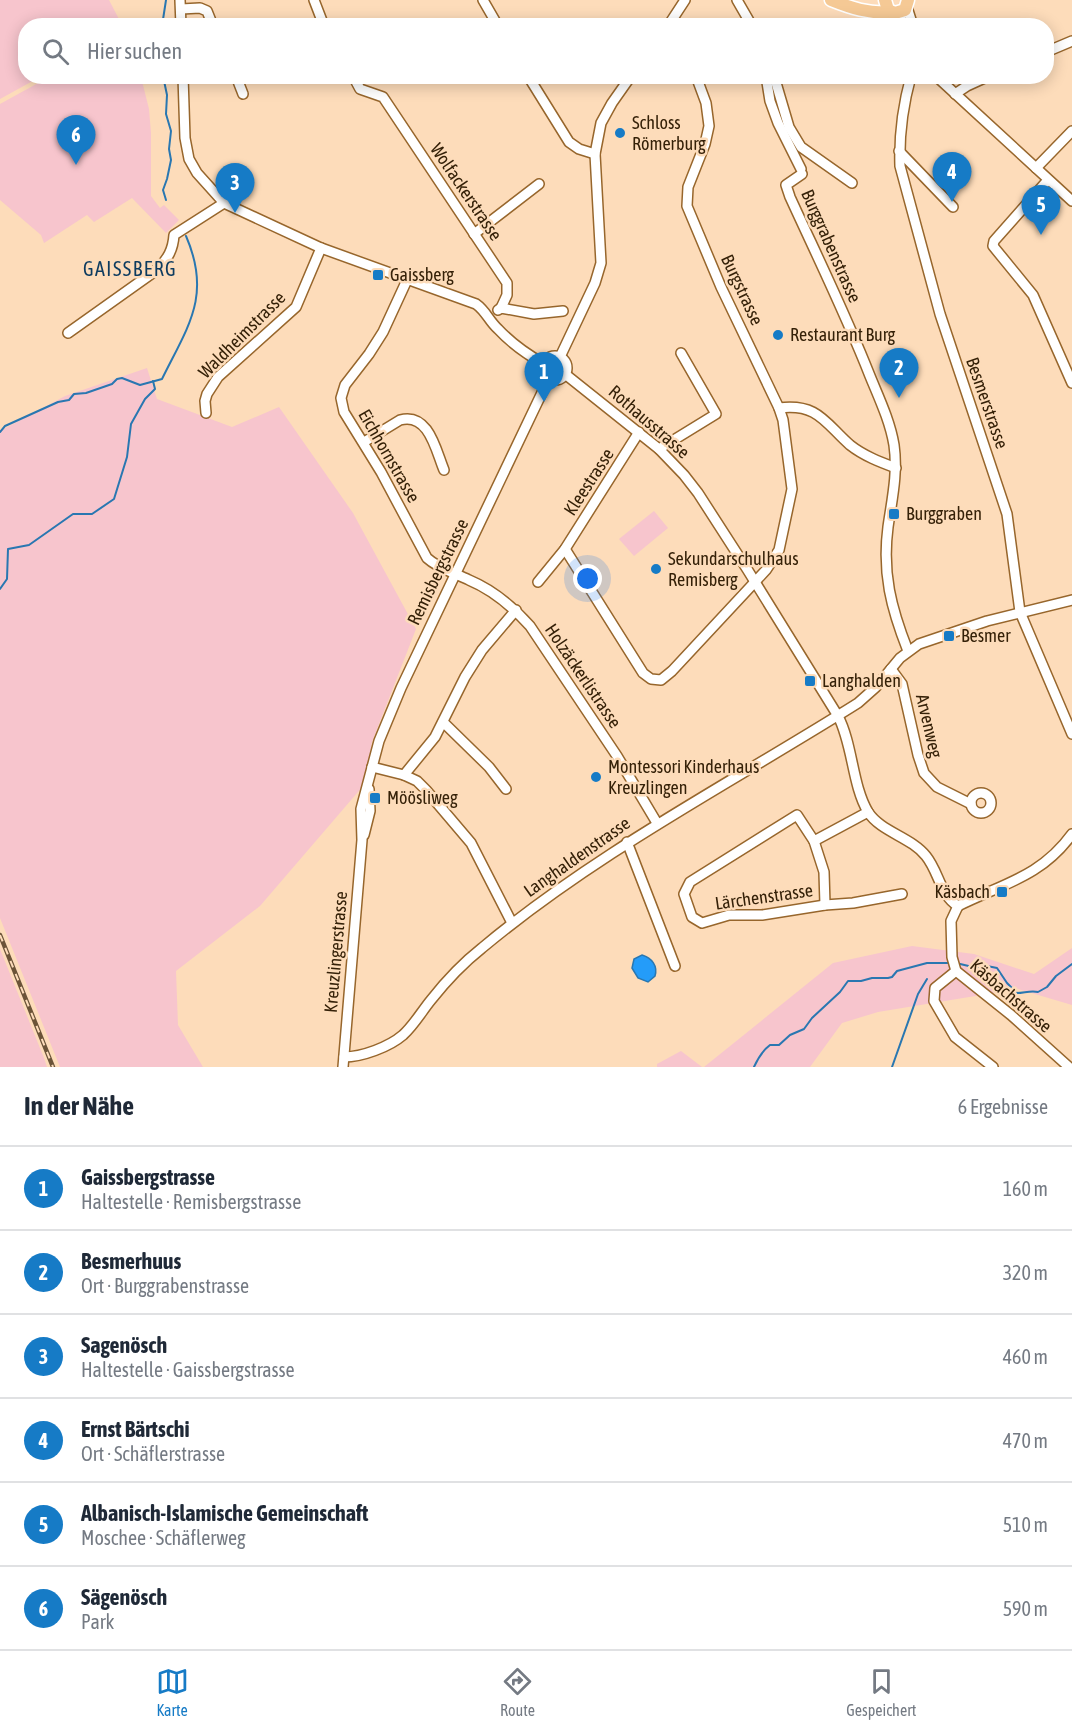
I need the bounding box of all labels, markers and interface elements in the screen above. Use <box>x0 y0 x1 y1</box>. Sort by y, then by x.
search box <box>18 18 1054 84</box>
icon: search <box>39 35 72 68</box>
text: Hier suchen <box>87 38 182 64</box>
place label: Schloss Römerburg <box>632 112 706 154</box>
pin: 6 <box>56 116 96 165</box>
marker: Schloss Römerburg <box>613 126 627 140</box>
street label: Wolfackerstrasse <box>426 139 507 244</box>
pin: 4 <box>932 152 972 202</box>
pin: 3 <box>216 164 254 213</box>
street label: Burggrabenstrasse <box>797 186 866 306</box>
pin: 5 <box>1022 186 1060 235</box>
street label: Burgstrasse <box>717 251 768 328</box>
district label: GAISSBERG <box>83 257 177 280</box>
place label: Gaissberg <box>390 264 454 285</box>
marker: Gaissberg <box>371 268 385 282</box>
street label: Waldheimstrasse <box>194 287 289 382</box>
place label: Restaurant Burg <box>790 324 895 345</box>
marker: Restaurant Burg <box>771 328 785 342</box>
pin: 2 <box>880 348 918 398</box>
pin: 1 <box>524 352 564 402</box>
street label: Besmerstrasse <box>962 354 1013 451</box>
street label: Rothausstrasse <box>605 381 694 463</box>
street label: Eichhornstrasse <box>354 405 425 506</box>
street label: Kleestrasse <box>559 444 618 519</box>
place label: Burggraben <box>906 503 982 524</box>
marker: Burggraben <box>887 507 901 521</box>
street label: Remisbergstrasse <box>403 515 472 628</box>
place label: Sekundarschulhaus Remisberg <box>668 548 799 590</box>
marker: Sekundarschulhaus Remisberg <box>649 562 663 576</box>
your location <box>573 564 602 593</box>
street label: Holzäckerlistrasse <box>541 620 626 732</box>
place label: Besmer <box>961 625 1011 646</box>
marker: Besmer <box>942 629 956 643</box>
place label: Langhalden <box>822 670 901 691</box>
marker: Langhalden <box>803 674 817 688</box>
street label: Arvenweg <box>912 692 947 760</box>
place label: Montessori Kinderhaus Kreuzlingen <box>608 756 759 798</box>
marker: Montessori Kinderhaus Kreuzlingen <box>589 770 603 784</box>
place label: Möösliweg <box>387 787 458 808</box>
marker: Möösliweg <box>368 791 382 805</box>
street label: Langhaldenstrasse <box>520 812 634 901</box>
street label: Lärchenstrasse <box>714 879 814 914</box>
place label: Käsbach <box>935 881 990 902</box>
marker: Käsbach <box>995 885 1009 899</box>
street label: Kreuzlingerstrasse <box>320 890 351 1013</box>
street label: Käsbachstrasse <box>966 954 1056 1037</box>
text: In der Nähe <box>24 1091 134 1121</box>
text: 6 Ergebnisse <box>958 1095 1048 1118</box>
text: Gaissbergstrasse <box>81 1164 215 1190</box>
text: 1 <box>39 1177 48 1200</box>
text: 160 m <box>1003 1177 1048 1200</box>
text: Haltestelle · Remisbergstrasse <box>81 1190 301 1213</box>
text: Besmerhuus <box>81 1248 181 1274</box>
text: 2 <box>39 1261 48 1284</box>
text: 320 m <box>1003 1261 1048 1284</box>
text: Ort · Burggrabenstrasse <box>81 1274 249 1297</box>
text: Sagenösch <box>81 1332 167 1358</box>
text: 3 <box>39 1345 48 1368</box>
text: 460 m <box>1003 1345 1048 1368</box>
text: Haltestelle · Gaissbergstrasse <box>81 1358 295 1381</box>
text: Ernst Bärtschi <box>81 1416 190 1442</box>
text: 4 <box>39 1429 48 1452</box>
text: 470 m <box>1003 1429 1048 1452</box>
text: Ort · Schäflerstrasse <box>81 1442 225 1465</box>
text: Albanisch-Islamische Gemeinschaft <box>81 1500 368 1526</box>
text: 5 <box>39 1513 48 1536</box>
text: 510 m <box>1003 1513 1048 1536</box>
text: Moschee · Schäflerweg <box>81 1526 246 1549</box>
text: Sägenösch <box>81 1584 167 1610</box>
text: 6 <box>39 1597 48 1620</box>
text: 590 m <box>1003 1597 1048 1620</box>
text: Park <box>81 1610 114 1633</box>
tab: Karte <box>156 1665 189 1719</box>
tab: Route <box>500 1665 535 1719</box>
tab: Gespeichert <box>846 1665 916 1719</box>

